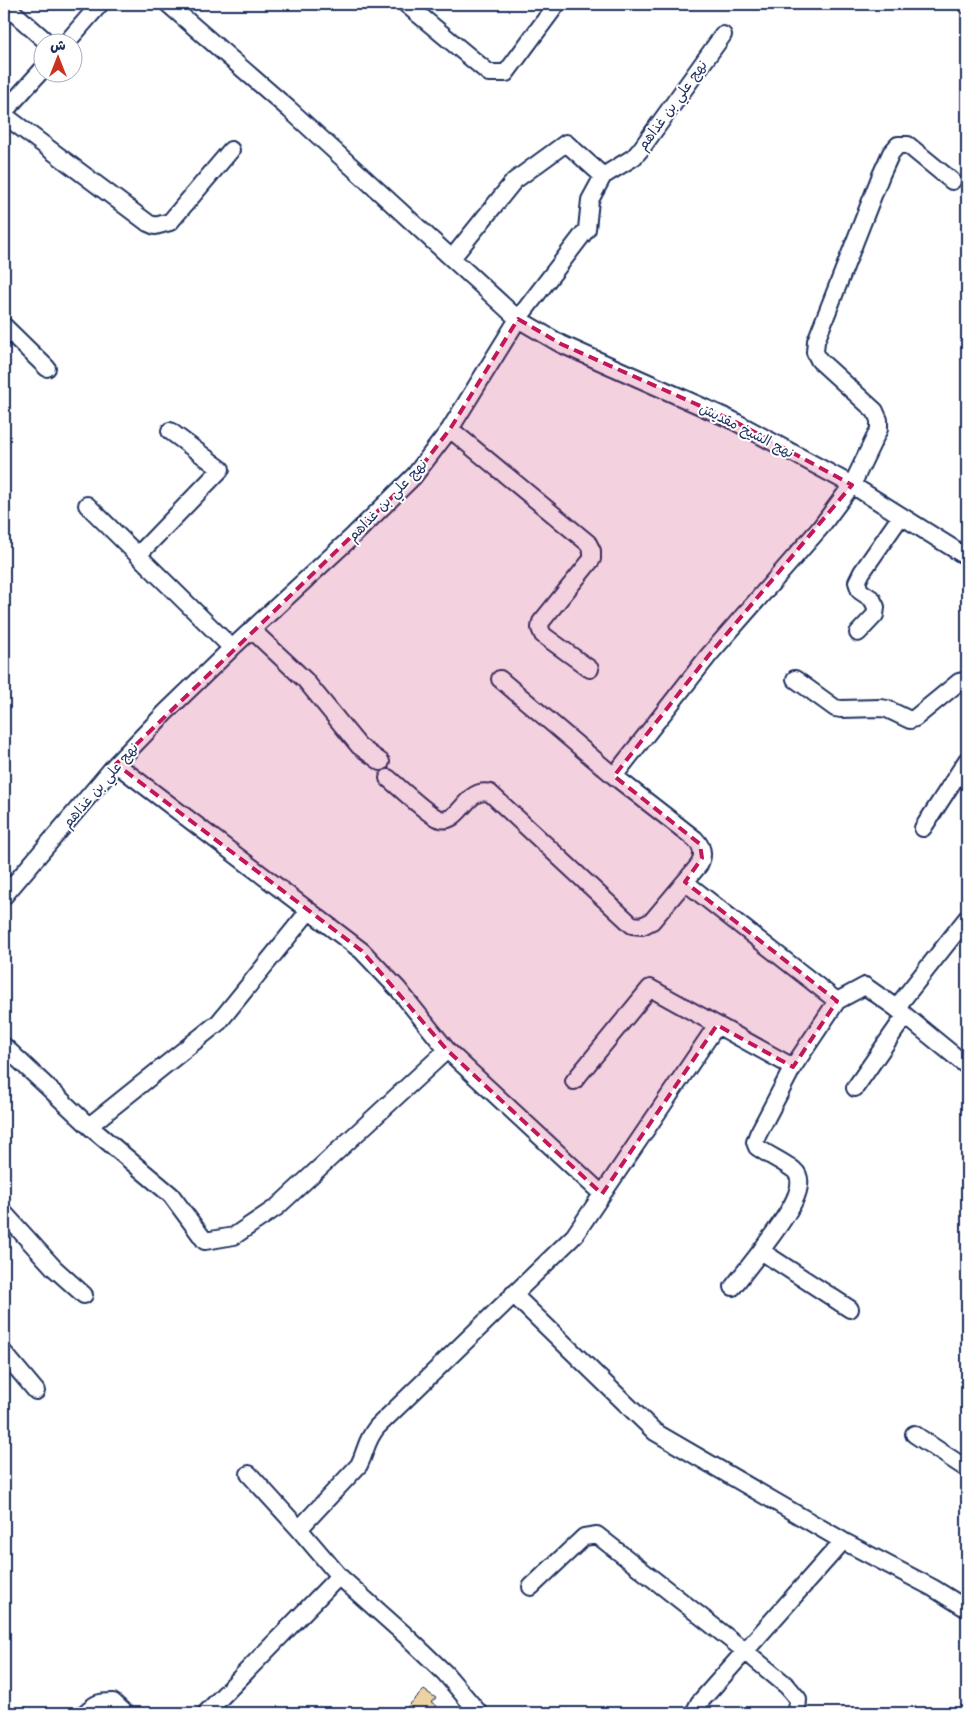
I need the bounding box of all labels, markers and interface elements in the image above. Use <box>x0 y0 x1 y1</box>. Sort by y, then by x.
north arrow <box>32 32 82 82</box>
text: ش <box>50 36 66 54</box>
street label: نهج علي بن غذاهم <box>633 56 714 156</box>
street label: نهج الشيخ مقديش <box>696 398 797 462</box>
street label: نهج علي بن غذاهم <box>343 455 434 548</box>
street label: نهج علي بن غذاهم <box>58 739 145 834</box>

